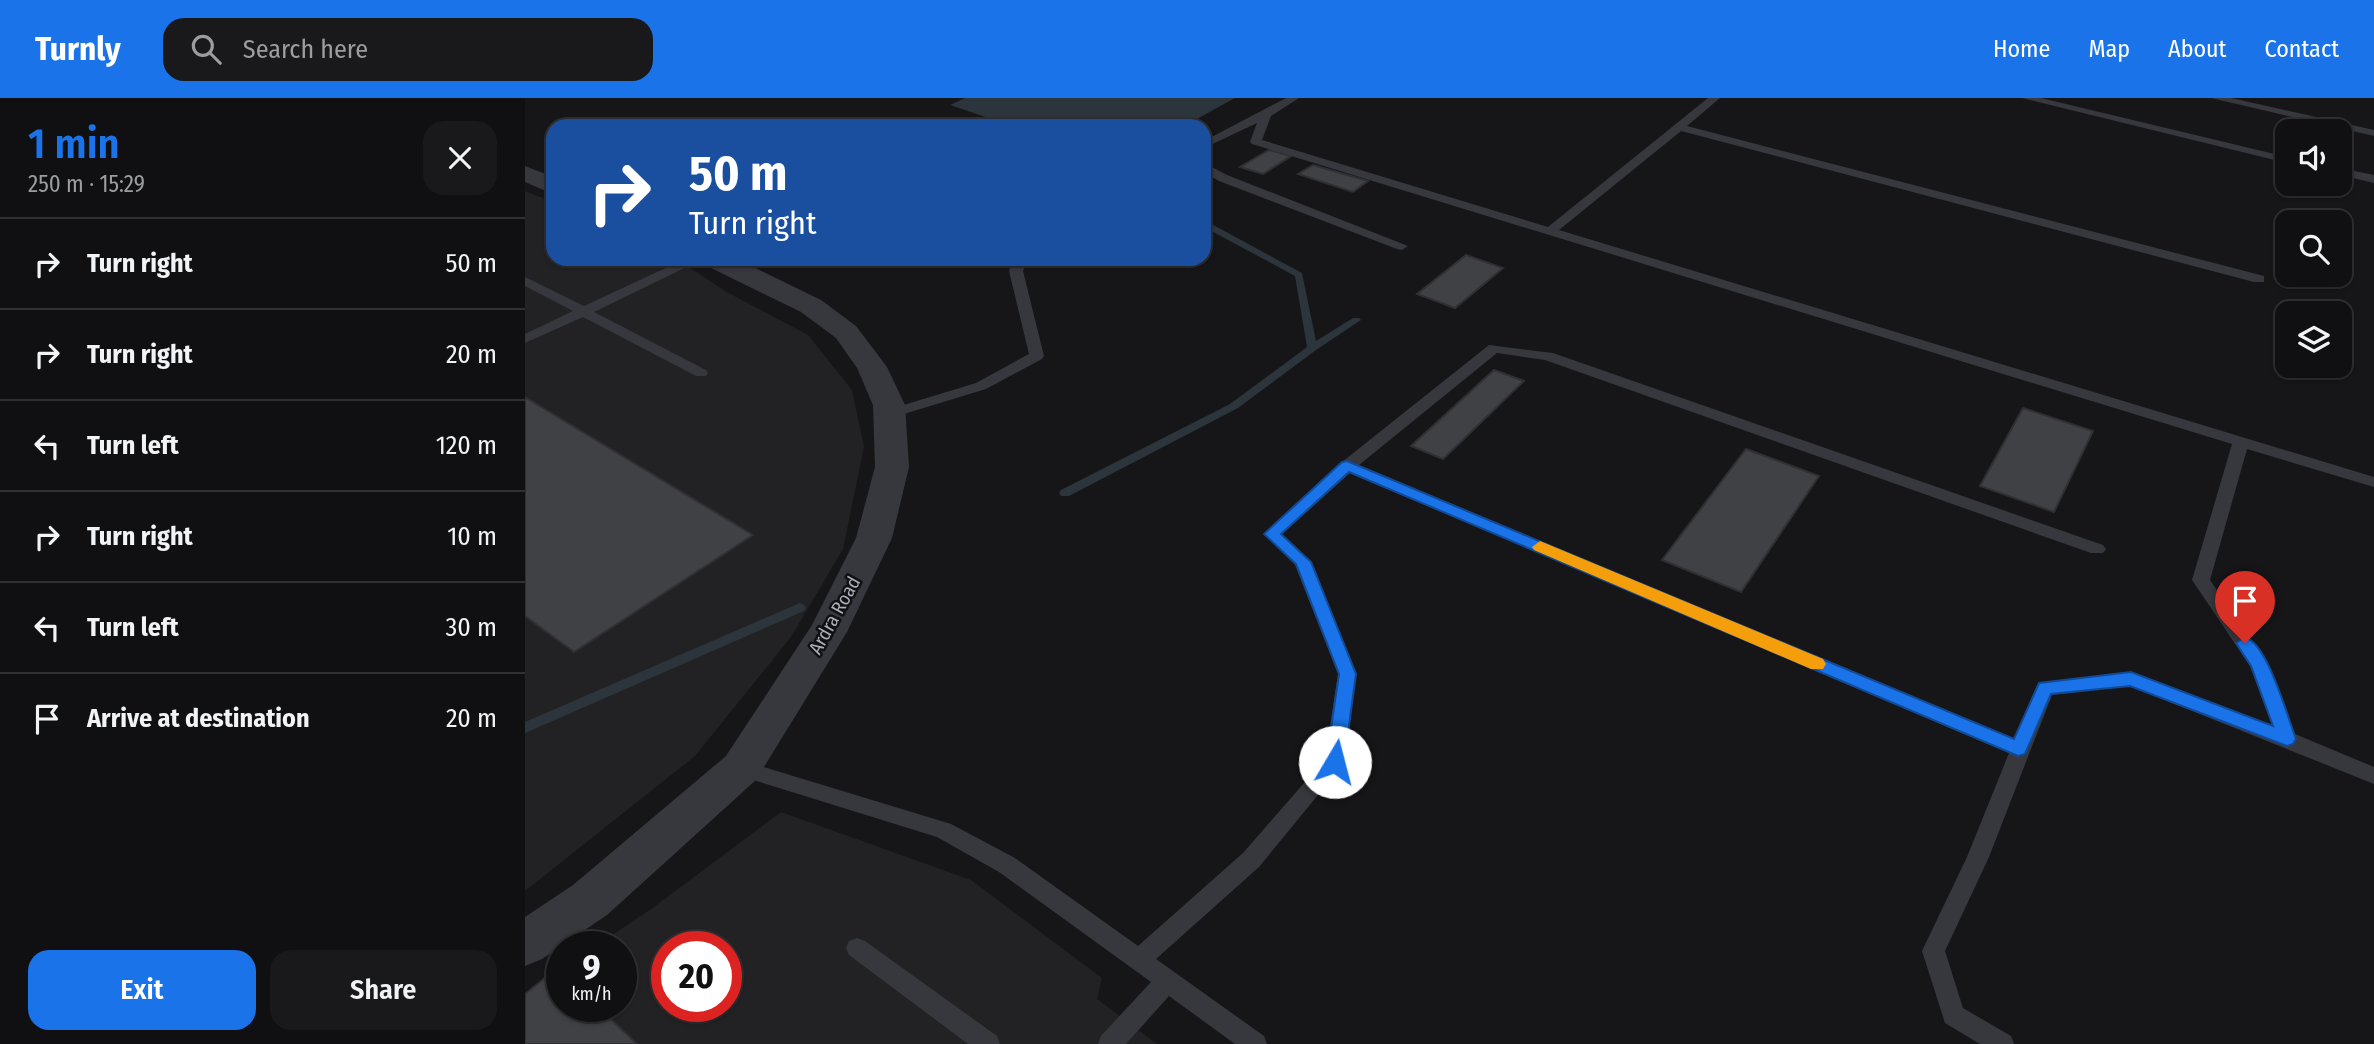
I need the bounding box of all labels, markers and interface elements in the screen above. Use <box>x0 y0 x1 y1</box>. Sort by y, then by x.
search box <box>163 18 653 81</box>
text: Turnly <box>35 29 121 69</box>
icon: search <box>187 30 225 68</box>
text: Search here <box>243 34 368 65</box>
text: Home <box>1993 35 2050 63</box>
text: Map <box>2088 35 2130 63</box>
text: About <box>2168 35 2226 63</box>
text: Contact <box>2264 35 2339 63</box>
text: 1 min <box>28 119 119 169</box>
map controls <box>2275 119 2352 378</box>
button: sound <box>2275 119 2352 196</box>
button: close <box>423 121 497 195</box>
text: 50 m <box>689 144 787 203</box>
icon: right <box>574 147 665 238</box>
text: 250 m · 15:29 <box>28 170 145 198</box>
text: Turn right <box>689 204 816 242</box>
button: search <box>2275 210 2352 287</box>
icon: right <box>28 245 66 283</box>
text: Turn right <box>87 248 193 279</box>
text: 50 m <box>445 248 497 279</box>
button: layers <box>2275 301 2352 378</box>
icon: right <box>28 336 66 374</box>
text: Turn right <box>87 339 193 370</box>
text: 20 m <box>446 339 497 370</box>
icon: left <box>28 427 66 465</box>
text: Turn left <box>87 430 179 461</box>
text: 120 m <box>436 430 497 461</box>
icon: right <box>28 518 66 556</box>
text: Turn right <box>87 521 193 552</box>
text: 10 m <box>447 521 497 552</box>
pin <box>2215 571 2275 643</box>
street label: Ardra Road <box>804 572 865 658</box>
icon: arrive <box>2226 582 2264 620</box>
icon: left <box>28 609 66 647</box>
text: Turn left <box>87 612 179 643</box>
text: 30 m <box>446 612 497 643</box>
icon: arrive <box>28 700 66 738</box>
text: Arrive at destination <box>87 703 310 734</box>
text: 20 m <box>446 703 497 734</box>
position arrow <box>1298 725 1372 799</box>
speed limit sign: 20 <box>651 931 742 1022</box>
text: 9 <box>582 946 601 988</box>
button: Exit <box>28 950 256 1030</box>
button: Share <box>270 950 497 1030</box>
text: km/h <box>571 983 612 1005</box>

